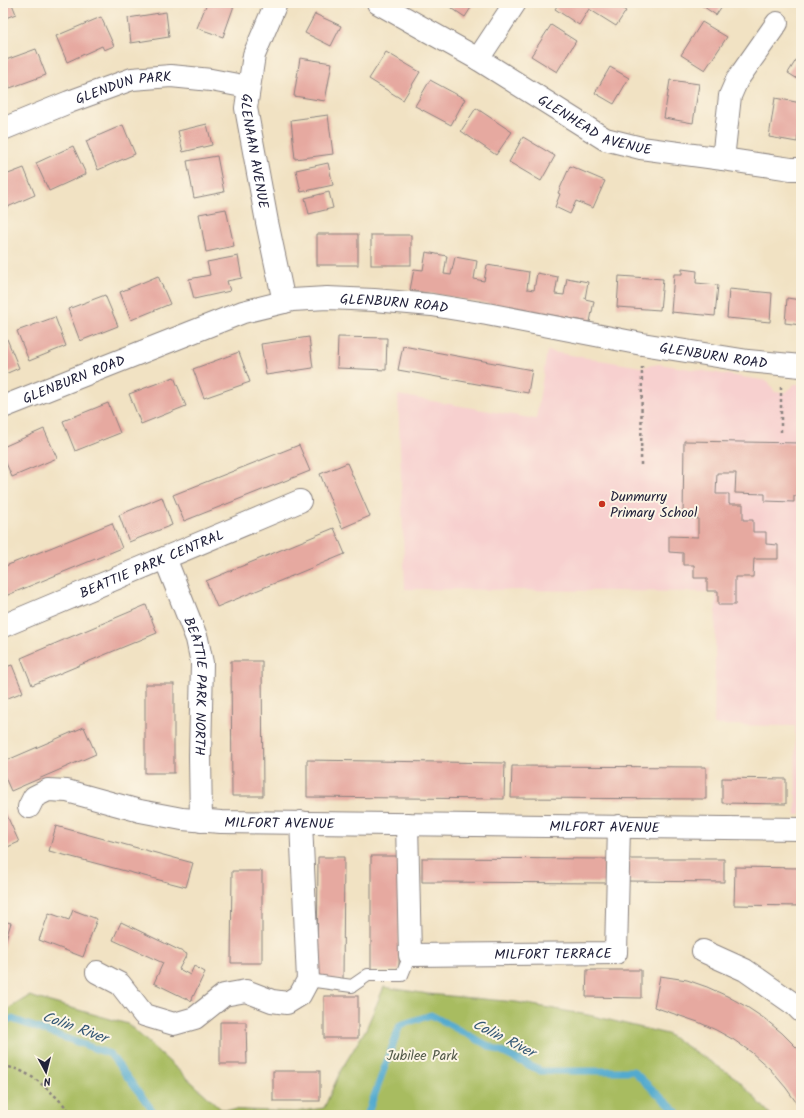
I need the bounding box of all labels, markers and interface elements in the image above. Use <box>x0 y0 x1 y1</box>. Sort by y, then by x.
street label: GLENDUN PARK <box>72 66 173 111</box>
street label: GLENHEAD AVENUE <box>533 89 654 161</box>
street label: GLENAAN AVENUE <box>234 92 274 211</box>
street label: GLENBURN ROAD <box>339 289 450 320</box>
street label: GLENBURN ROAD <box>658 337 768 375</box>
street label: GLENBURN ROAD <box>19 350 129 410</box>
place label: Dunmurry Primary School <box>610 486 698 524</box>
marker: Dunmurry Primary School <box>597 499 607 509</box>
street label: BEATTIE PARK CENTRAL <box>76 524 227 605</box>
street label: BEATTIE PARK NORTH <box>177 614 212 756</box>
street label: MILFORT AVENUE <box>224 812 336 835</box>
street label: MILFORT AVENUE <box>549 816 661 839</box>
street label: MILFORT TERRACE <box>494 943 613 966</box>
water label: Colin River <box>39 1005 113 1052</box>
water label: Colin River <box>468 1013 542 1066</box>
park label: Jubilee Park <box>387 1045 458 1067</box>
north arrow <box>26 1052 66 1092</box>
text: N <box>43 1072 52 1090</box>

